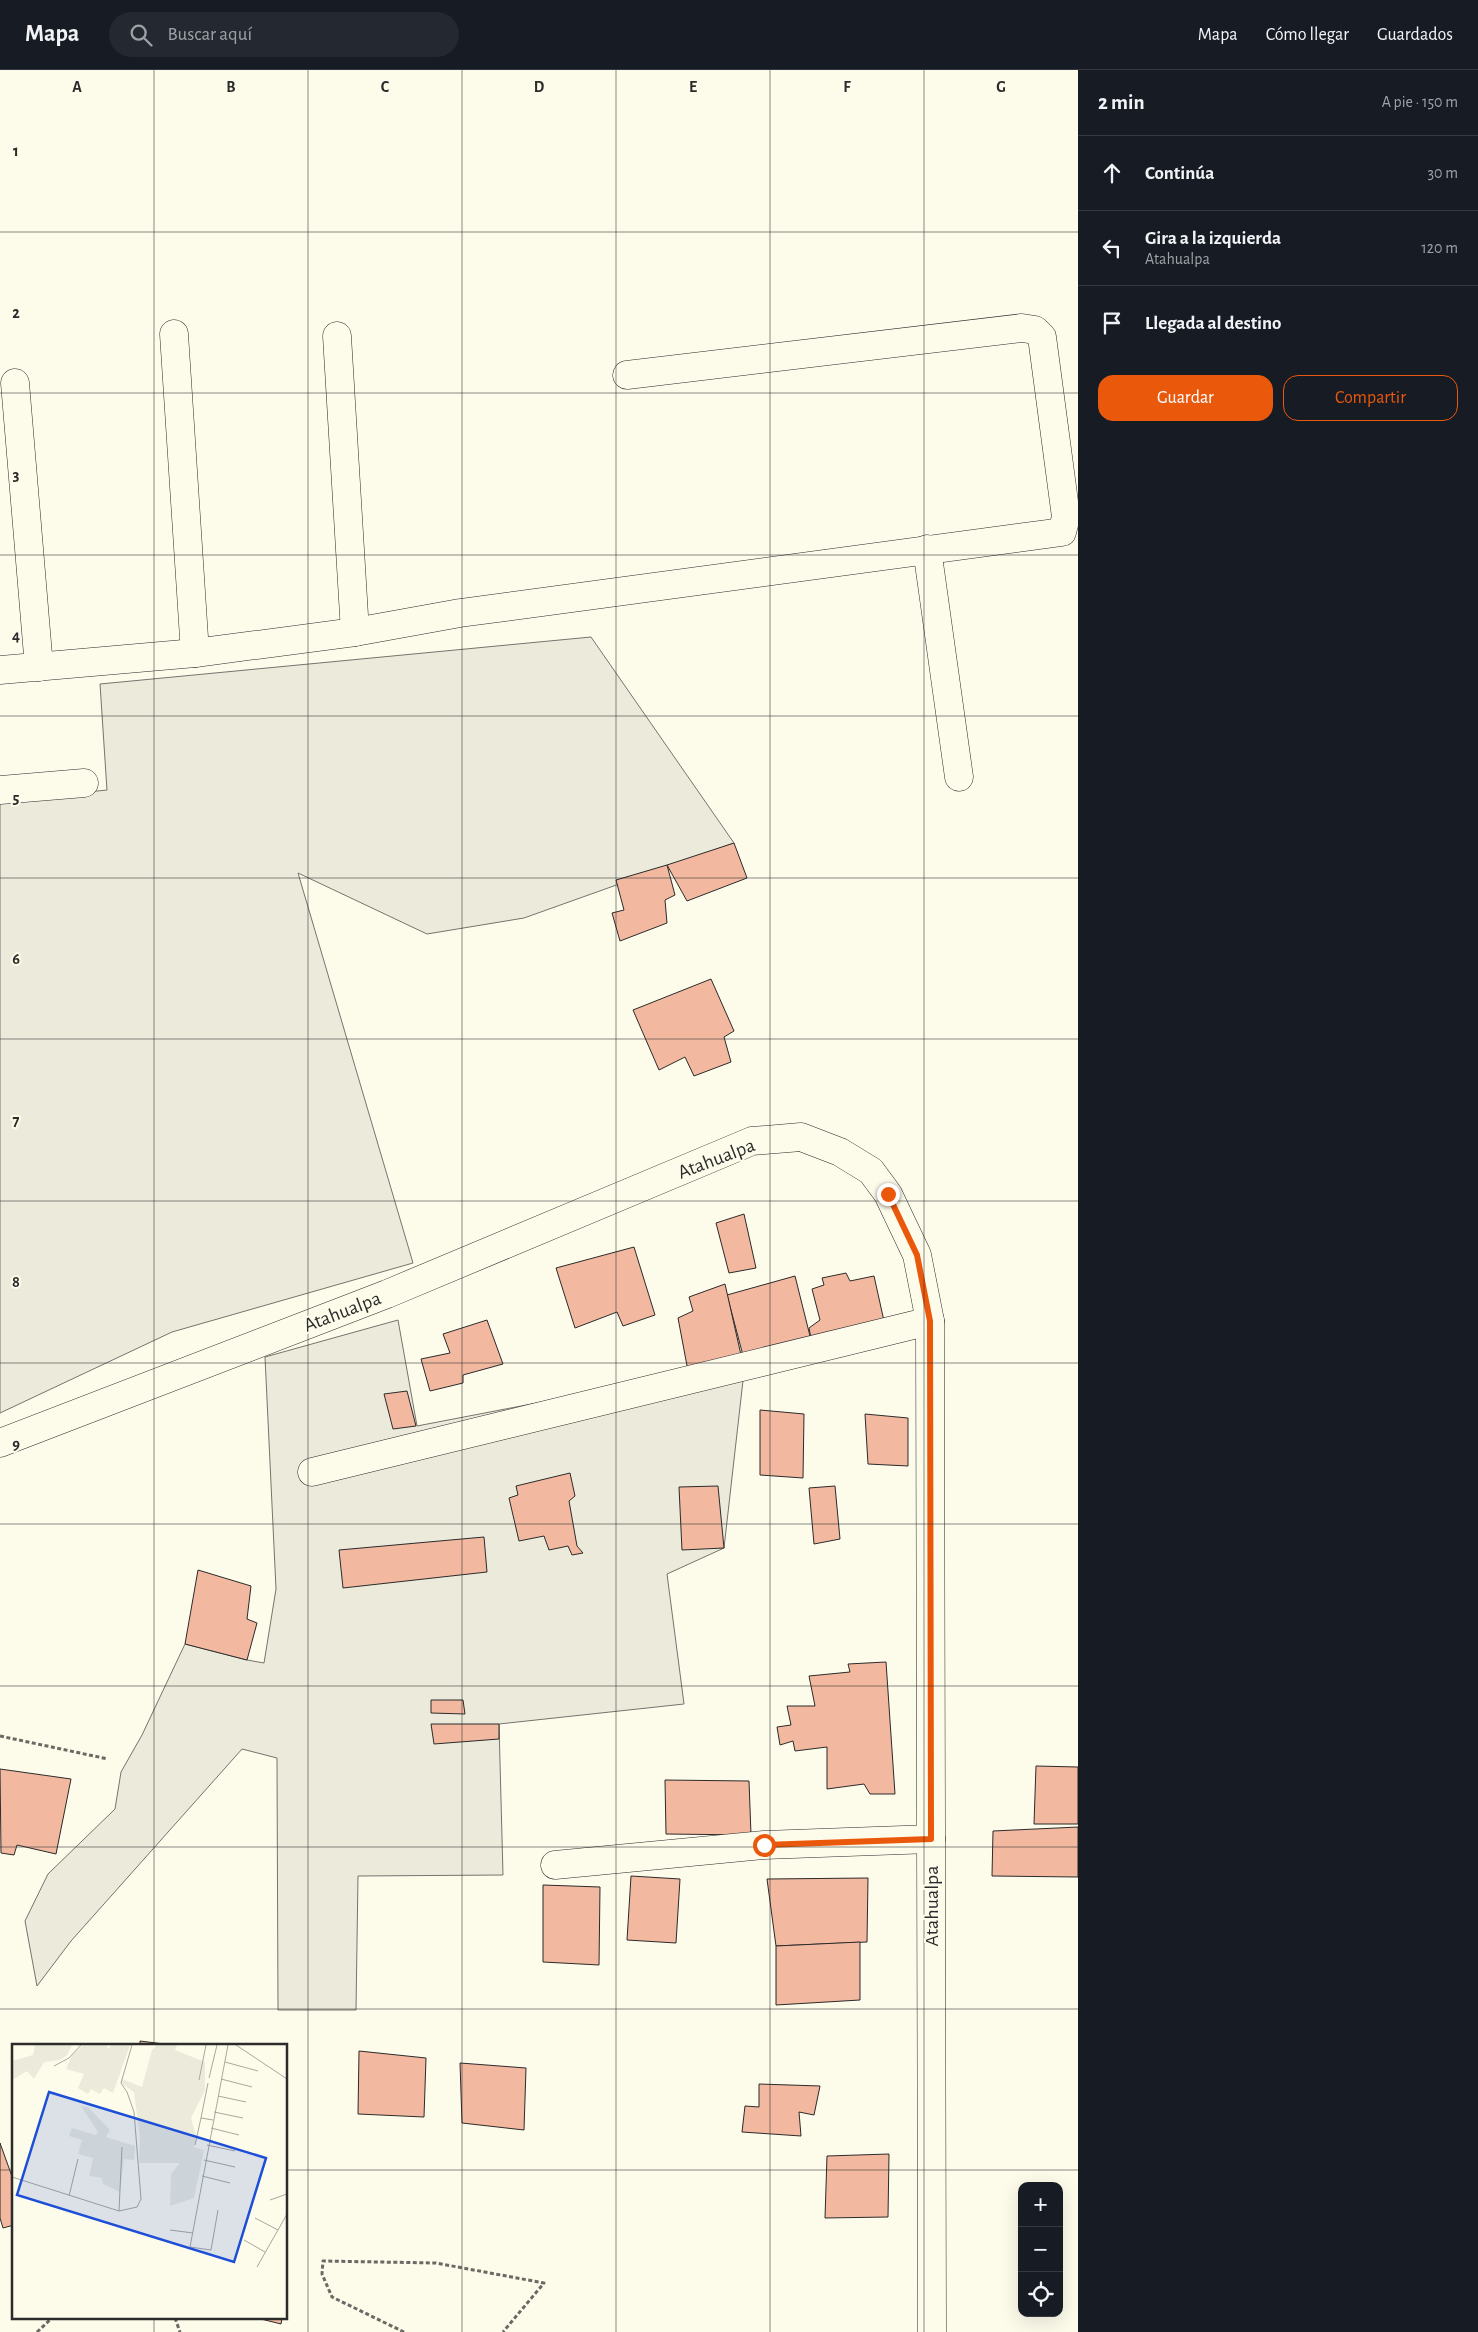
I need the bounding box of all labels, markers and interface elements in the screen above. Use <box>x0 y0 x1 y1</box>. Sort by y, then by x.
search box <box>109 12 459 57</box>
icon: search <box>127 21 155 49</box>
text: Mapa <box>25 22 79 46</box>
text: Buscar aquí <box>167 25 252 44</box>
text: Mapa <box>1198 26 1238 44</box>
text: Cómo llegar <box>1266 26 1349 44</box>
text: Guardados <box>1377 26 1453 44</box>
text: A <box>72 79 82 95</box>
text: B <box>226 79 236 95</box>
text: C <box>381 79 390 95</box>
text: D <box>534 79 545 95</box>
text: E <box>689 79 697 95</box>
text: F <box>843 79 851 95</box>
text: G <box>996 79 1006 95</box>
text: 2 min <box>1098 92 1145 113</box>
text: A pie · 150 m <box>1382 94 1458 110</box>
text: 1 <box>13 143 19 159</box>
icon: ahead <box>1098 159 1126 187</box>
text: Continúa <box>1145 164 1214 183</box>
text: 30 m <box>1428 165 1458 181</box>
text: Gira a la izquierda <box>1145 229 1281 248</box>
icon: left <box>1098 234 1126 262</box>
text: 120 m <box>1421 240 1458 256</box>
text: Atahualpa <box>1145 251 1210 267</box>
text: 2 <box>12 305 20 321</box>
icon: arrive <box>1098 309 1126 337</box>
text: Llegada al destino <box>1145 314 1282 333</box>
button: Guardar <box>1098 375 1273 421</box>
button: Compartir <box>1283 375 1458 421</box>
text: 3 <box>13 467 20 483</box>
text: 4 <box>12 628 20 644</box>
text: 5 <box>13 790 20 806</box>
text: 6 <box>12 951 20 967</box>
text: 7 <box>13 1113 20 1129</box>
street label: Atahualpa <box>675 1135 758 1183</box>
route end <box>877 1183 900 1206</box>
text: 8 <box>12 1274 20 1290</box>
street label: Atahualpa <box>301 1288 384 1336</box>
text: 9 <box>12 1436 20 1452</box>
route start <box>753 1834 776 1857</box>
street label: Atahualpa <box>922 1866 942 1946</box>
inset map <box>12 2044 288 2320</box>
map controls <box>1018 2182 1063 2317</box>
button: + <box>1018 2182 1063 2227</box>
button: − <box>1018 2227 1063 2272</box>
button: locate <box>1018 2272 1063 2317</box>

